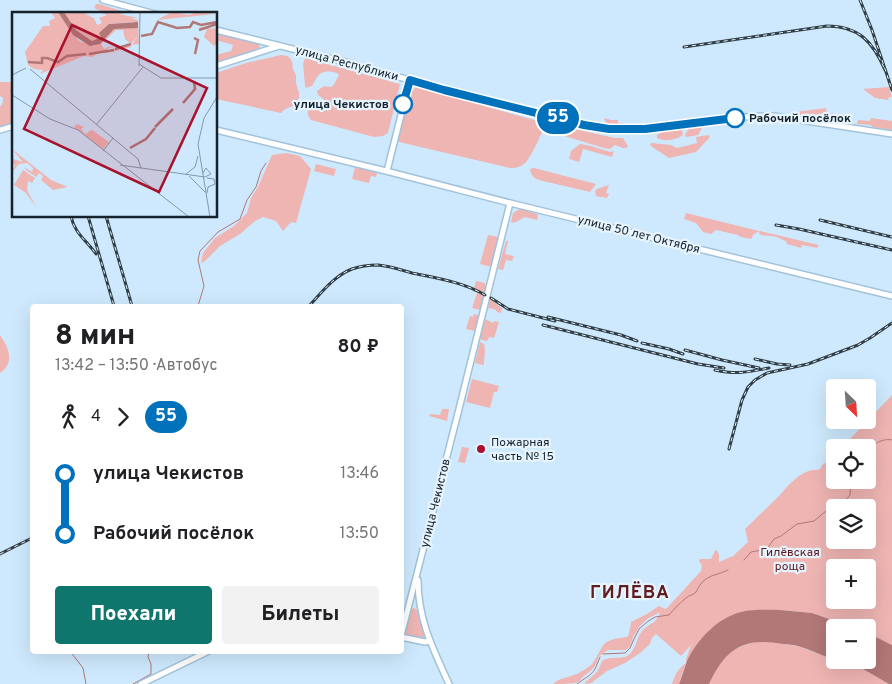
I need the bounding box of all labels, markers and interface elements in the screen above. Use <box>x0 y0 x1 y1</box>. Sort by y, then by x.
inset map <box>12 12 218 218</box>
street label: улица Республики <box>293 42 400 85</box>
marker: улица Чекистов <box>393 94 413 114</box>
place label: улица Чекистов <box>294 97 389 113</box>
line badge: 55 <box>536 102 580 134</box>
text: 55 <box>547 106 569 129</box>
marker: Рабочий посёлок <box>725 108 745 128</box>
place label: Рабочий посёлок <box>749 111 851 127</box>
street label: улица 50 лет Октября <box>576 212 702 258</box>
text: 8 мин <box>55 319 135 355</box>
text: 80 ₽ <box>338 335 379 359</box>
text: 13:42 – 13:50 · Автобус <box>55 356 217 376</box>
north arrow <box>826 379 876 429</box>
map controls <box>826 379 876 669</box>
icon: walk <box>55 403 83 431</box>
icon: forward <box>109 403 137 431</box>
text: 55 <box>155 405 177 428</box>
text: 4 <box>91 407 101 427</box>
place label: Пожарная часть № 15 <box>491 435 554 465</box>
button: locate <box>826 439 876 489</box>
marker: Пожарная часть № 15 <box>475 443 487 455</box>
street label: улица Чекистов <box>417 457 455 549</box>
text: улица Чекистов <box>93 462 244 486</box>
text: 13:46 <box>340 464 379 484</box>
button: layers <box>826 499 876 549</box>
text: Рабочий посёлок <box>93 522 255 546</box>
text: 13:50 <box>340 524 379 544</box>
park label: Гилёвская роща <box>760 545 820 575</box>
button: + <box>826 559 876 609</box>
district label: ГИЛЁВА <box>590 581 670 605</box>
button: Поехали <box>55 586 212 644</box>
button: Билеты <box>222 586 379 644</box>
button: − <box>826 619 876 669</box>

